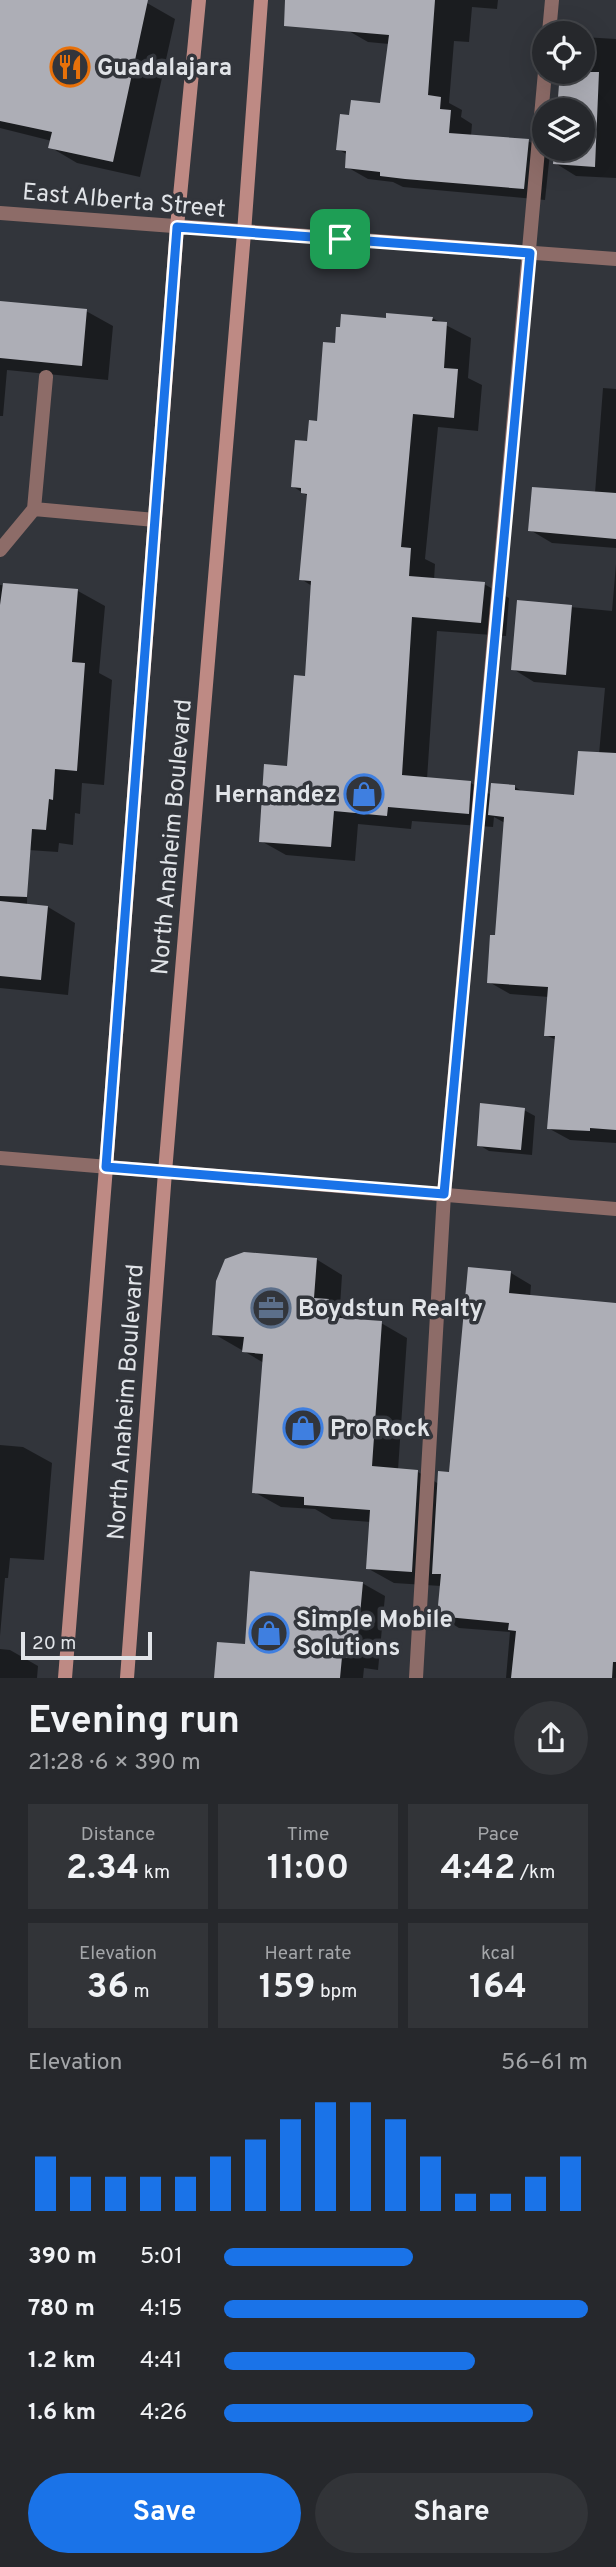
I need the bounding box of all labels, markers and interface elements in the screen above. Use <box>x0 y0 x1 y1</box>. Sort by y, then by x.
map controls <box>532 21 595 161</box>
button: locate <box>532 21 595 84</box>
restaurant icon: Guadalajara <box>49 46 91 88</box>
place label: Guadalajara <box>97 54 232 84</box>
button: layers <box>532 98 595 161</box>
street label: East Alberta Street <box>21 178 227 226</box>
pin <box>310 209 370 269</box>
icon: arrive <box>321 220 359 258</box>
street label: North Anaheim Boulevard <box>146 698 200 976</box>
shop icon: Hernandez <box>343 773 385 815</box>
place label: Hernandez <box>214 781 337 811</box>
street label: North Anaheim Boulevard <box>102 1263 152 1541</box>
office icon: Boydstun Realty <box>250 1287 292 1329</box>
place label: Boydstun Realty <box>298 1295 483 1325</box>
shop icon: Pro Rock <box>282 1407 324 1449</box>
place label: Pro Rock <box>330 1415 430 1445</box>
place label: Simple Mobile Solutions <box>296 1606 453 1664</box>
shop icon: Simple Mobile Solutions <box>248 1612 290 1654</box>
scale bar <box>21 1629 152 1661</box>
text: 20 m <box>32 1632 76 1656</box>
text: Evening run <box>28 1698 240 1747</box>
button: share <box>514 1701 588 1775</box>
text: 21:28 · 6 × 390 m <box>28 1749 201 1778</box>
text: Distance <box>81 1823 155 1847</box>
text: Time <box>287 1823 329 1847</box>
text: Pace <box>477 1823 519 1847</box>
text: 2.34 <box>66 1847 139 1891</box>
text: 11:00 <box>267 1847 349 1891</box>
text: 4:42 <box>441 1847 515 1891</box>
text: km <box>139 1861 170 1885</box>
text: /km <box>515 1861 555 1885</box>
text: Elevation <box>79 1942 157 1966</box>
text: Heart rate <box>265 1942 351 1966</box>
text: kcal <box>481 1942 515 1966</box>
text: 36 <box>86 1966 129 2010</box>
text: 159 <box>259 1966 316 2010</box>
text: 164 <box>469 1966 527 2010</box>
text: m <box>129 1980 150 2004</box>
text: bpm <box>316 1980 357 2004</box>
text: Elevation <box>28 2049 123 2078</box>
text: 56–61 m <box>501 2049 588 2078</box>
text: 390 m <box>28 2243 97 2272</box>
text: 5:01 <box>140 2243 183 2272</box>
text: 780 m <box>28 2295 95 2324</box>
text: 4:15 <box>140 2295 182 2324</box>
text: 1.2 km <box>28 2347 96 2376</box>
text: 4:41 <box>140 2347 182 2376</box>
text: 1.6 km <box>28 2399 96 2428</box>
text: 4:26 <box>140 2399 187 2428</box>
button: Save <box>28 2473 301 2553</box>
button: Share <box>315 2473 588 2553</box>

